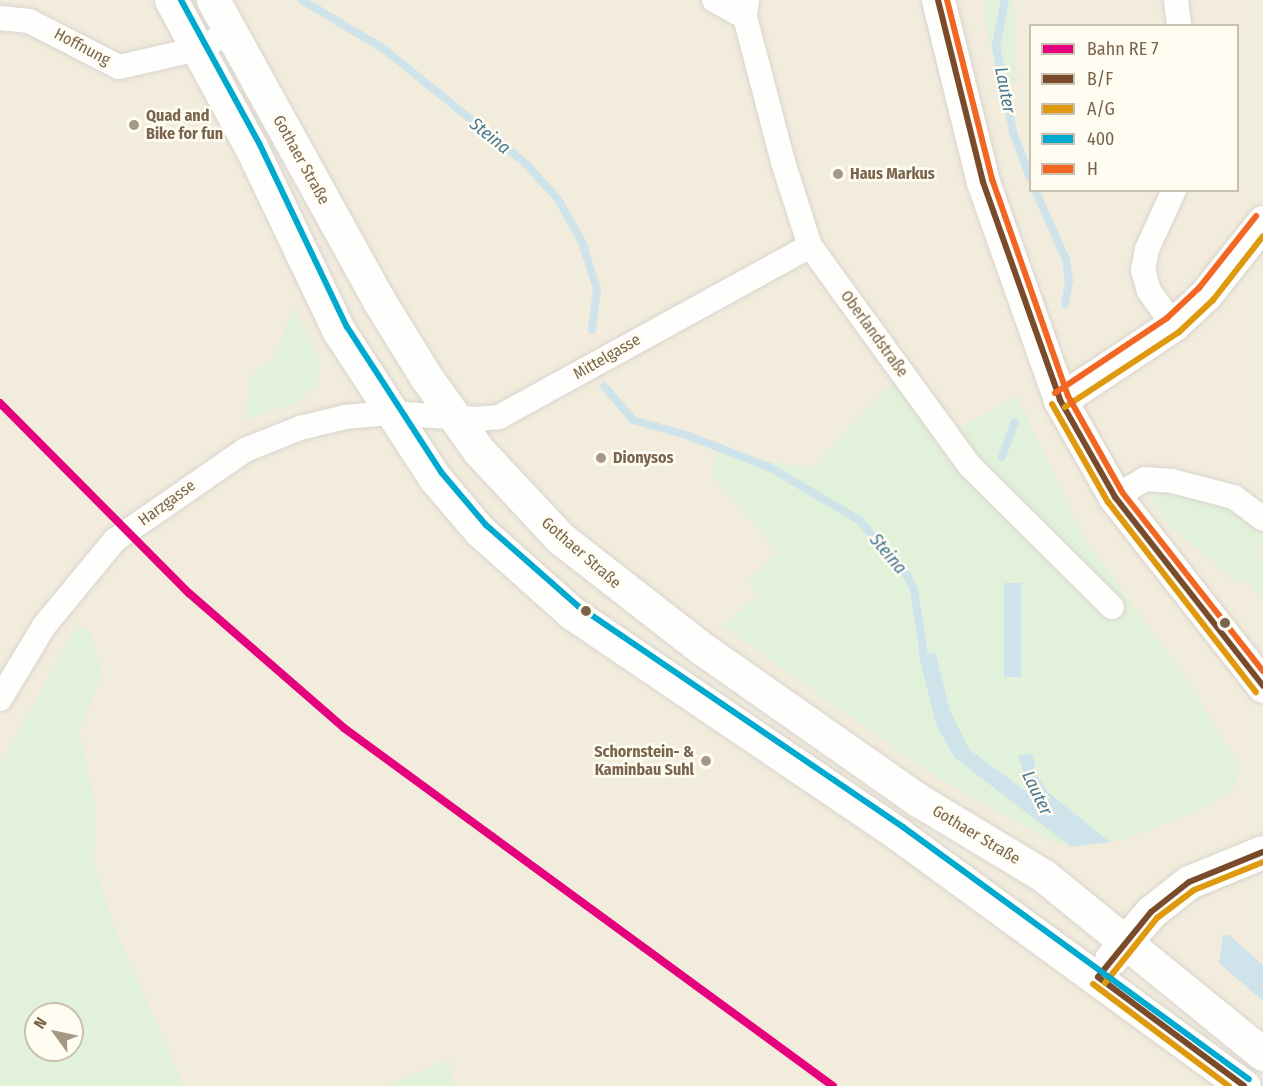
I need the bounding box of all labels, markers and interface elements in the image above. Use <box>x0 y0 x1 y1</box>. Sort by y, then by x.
street label: Hoffnung <box>51 24 113 70</box>
legend <box>1029 24 1239 192</box>
text: Bahn RE 7 <box>1087 38 1159 60</box>
water label: Lauter <box>990 65 1020 115</box>
text: B/F <box>1087 68 1113 90</box>
text: A/G <box>1087 98 1115 120</box>
place label: Quad and Bike for fun <box>146 106 223 144</box>
street label: Gothaer Straße <box>269 112 333 208</box>
water label: Steina <box>465 113 515 159</box>
marker: Quad and Bike for fun <box>127 118 141 132</box>
text: 400 <box>1087 128 1114 150</box>
text: H <box>1087 158 1098 180</box>
place label: Haus Markus <box>850 164 935 184</box>
marker: Haus Markus <box>831 167 845 181</box>
street label: Oberlandstraße <box>836 287 912 381</box>
street label: Mittelgasse <box>570 330 644 384</box>
place label: Dionysos <box>613 448 674 468</box>
marker: Dionysos <box>594 451 608 465</box>
street label: Harzgasse <box>135 476 199 530</box>
street label: Gothaer Straße <box>537 513 625 593</box>
water label: Steina <box>865 529 911 579</box>
unlabelled marker <box>580 605 592 617</box>
unlabelled marker <box>1219 617 1231 629</box>
place label: Schornstein- & Kaminbau Suhl <box>594 742 694 780</box>
marker: Schornstein- & Kaminbau Suhl <box>699 754 713 768</box>
water label: Lauter <box>1017 767 1057 819</box>
street label: Gothaer Straße <box>929 801 1023 869</box>
north arrow <box>24 1002 84 1062</box>
text: N <box>30 1014 51 1032</box>

